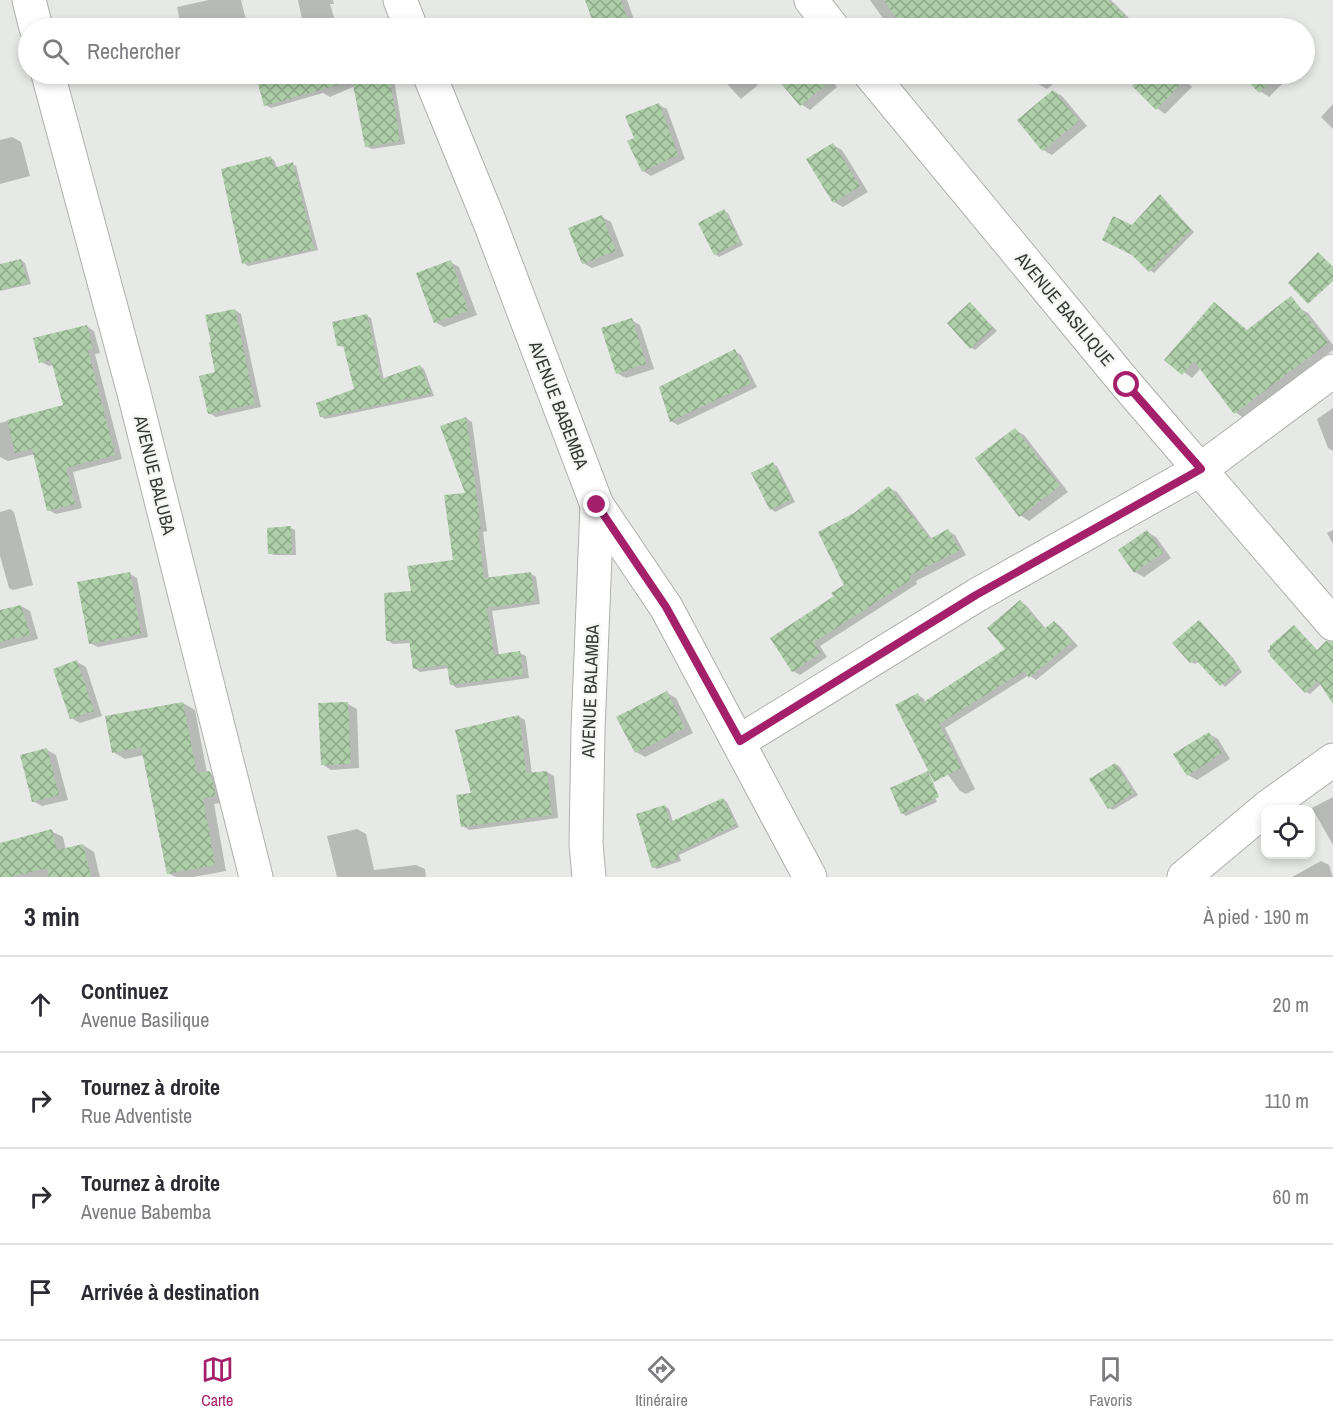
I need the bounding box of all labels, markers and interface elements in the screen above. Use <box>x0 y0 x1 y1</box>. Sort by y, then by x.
search box <box>18 18 1315 84</box>
icon: search <box>39 35 72 68</box>
text: Rechercher <box>87 36 180 66</box>
street label: AVENUE BASILIQUE <box>1009 246 1120 371</box>
street label: AVENUE BABEMBA <box>523 337 595 473</box>
route start <box>1113 371 1139 397</box>
street label: AVENUE BALUBA <box>128 412 182 537</box>
route end <box>583 491 609 517</box>
street label: AVENUE BALAMBA <box>575 624 605 759</box>
map controls <box>1261 805 1315 859</box>
button: locate <box>1261 805 1315 859</box>
text: 3 min <box>24 899 80 934</box>
text: À pied · 190 m <box>1203 903 1309 930</box>
text: Continuez <box>81 976 168 1006</box>
icon: ahead <box>24 988 57 1021</box>
text: 20 m <box>1273 991 1309 1018</box>
text: Avenue Basilique <box>81 1006 209 1033</box>
text: Tournez à droite <box>81 1072 220 1102</box>
icon: right <box>24 1084 57 1117</box>
text: 110 m <box>1265 1087 1309 1114</box>
text: Rue Adventiste <box>81 1102 192 1129</box>
text: Tournez à droite <box>81 1168 220 1198</box>
icon: right <box>24 1180 57 1213</box>
text: 60 m <box>1273 1183 1309 1210</box>
text: Avenue Babemba <box>81 1198 211 1225</box>
icon: arrive <box>24 1276 57 1309</box>
text: Arrivée à destination <box>81 1277 259 1307</box>
tab: Carte <box>201 1353 234 1411</box>
tab: Itinéraire <box>635 1353 688 1411</box>
tab: Favoris <box>1089 1353 1132 1411</box>

